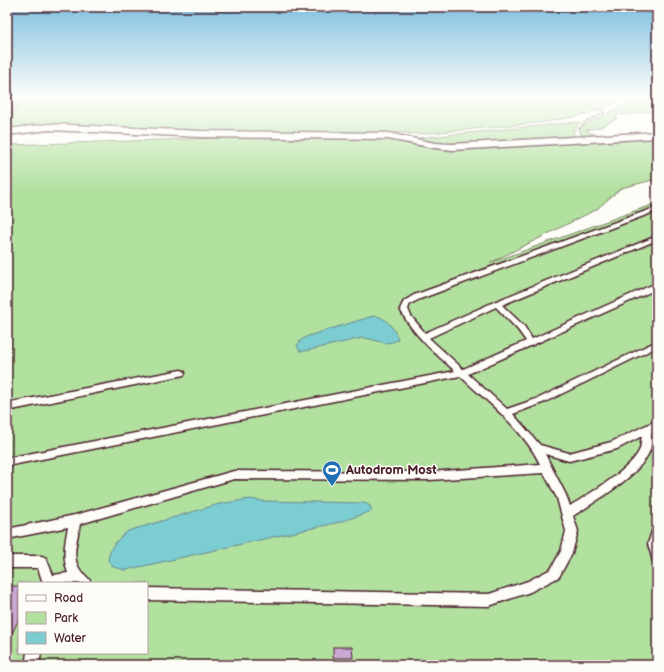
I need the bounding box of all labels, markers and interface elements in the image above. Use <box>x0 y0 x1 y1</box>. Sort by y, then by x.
sports icon: Autodrom Most <box>321 459 343 487</box>
place label: Autodrom Most <box>345 462 437 478</box>
legend <box>18 582 148 654</box>
text: Road <box>54 591 83 606</box>
text: Park <box>54 611 78 626</box>
text: Water <box>54 631 86 646</box>

